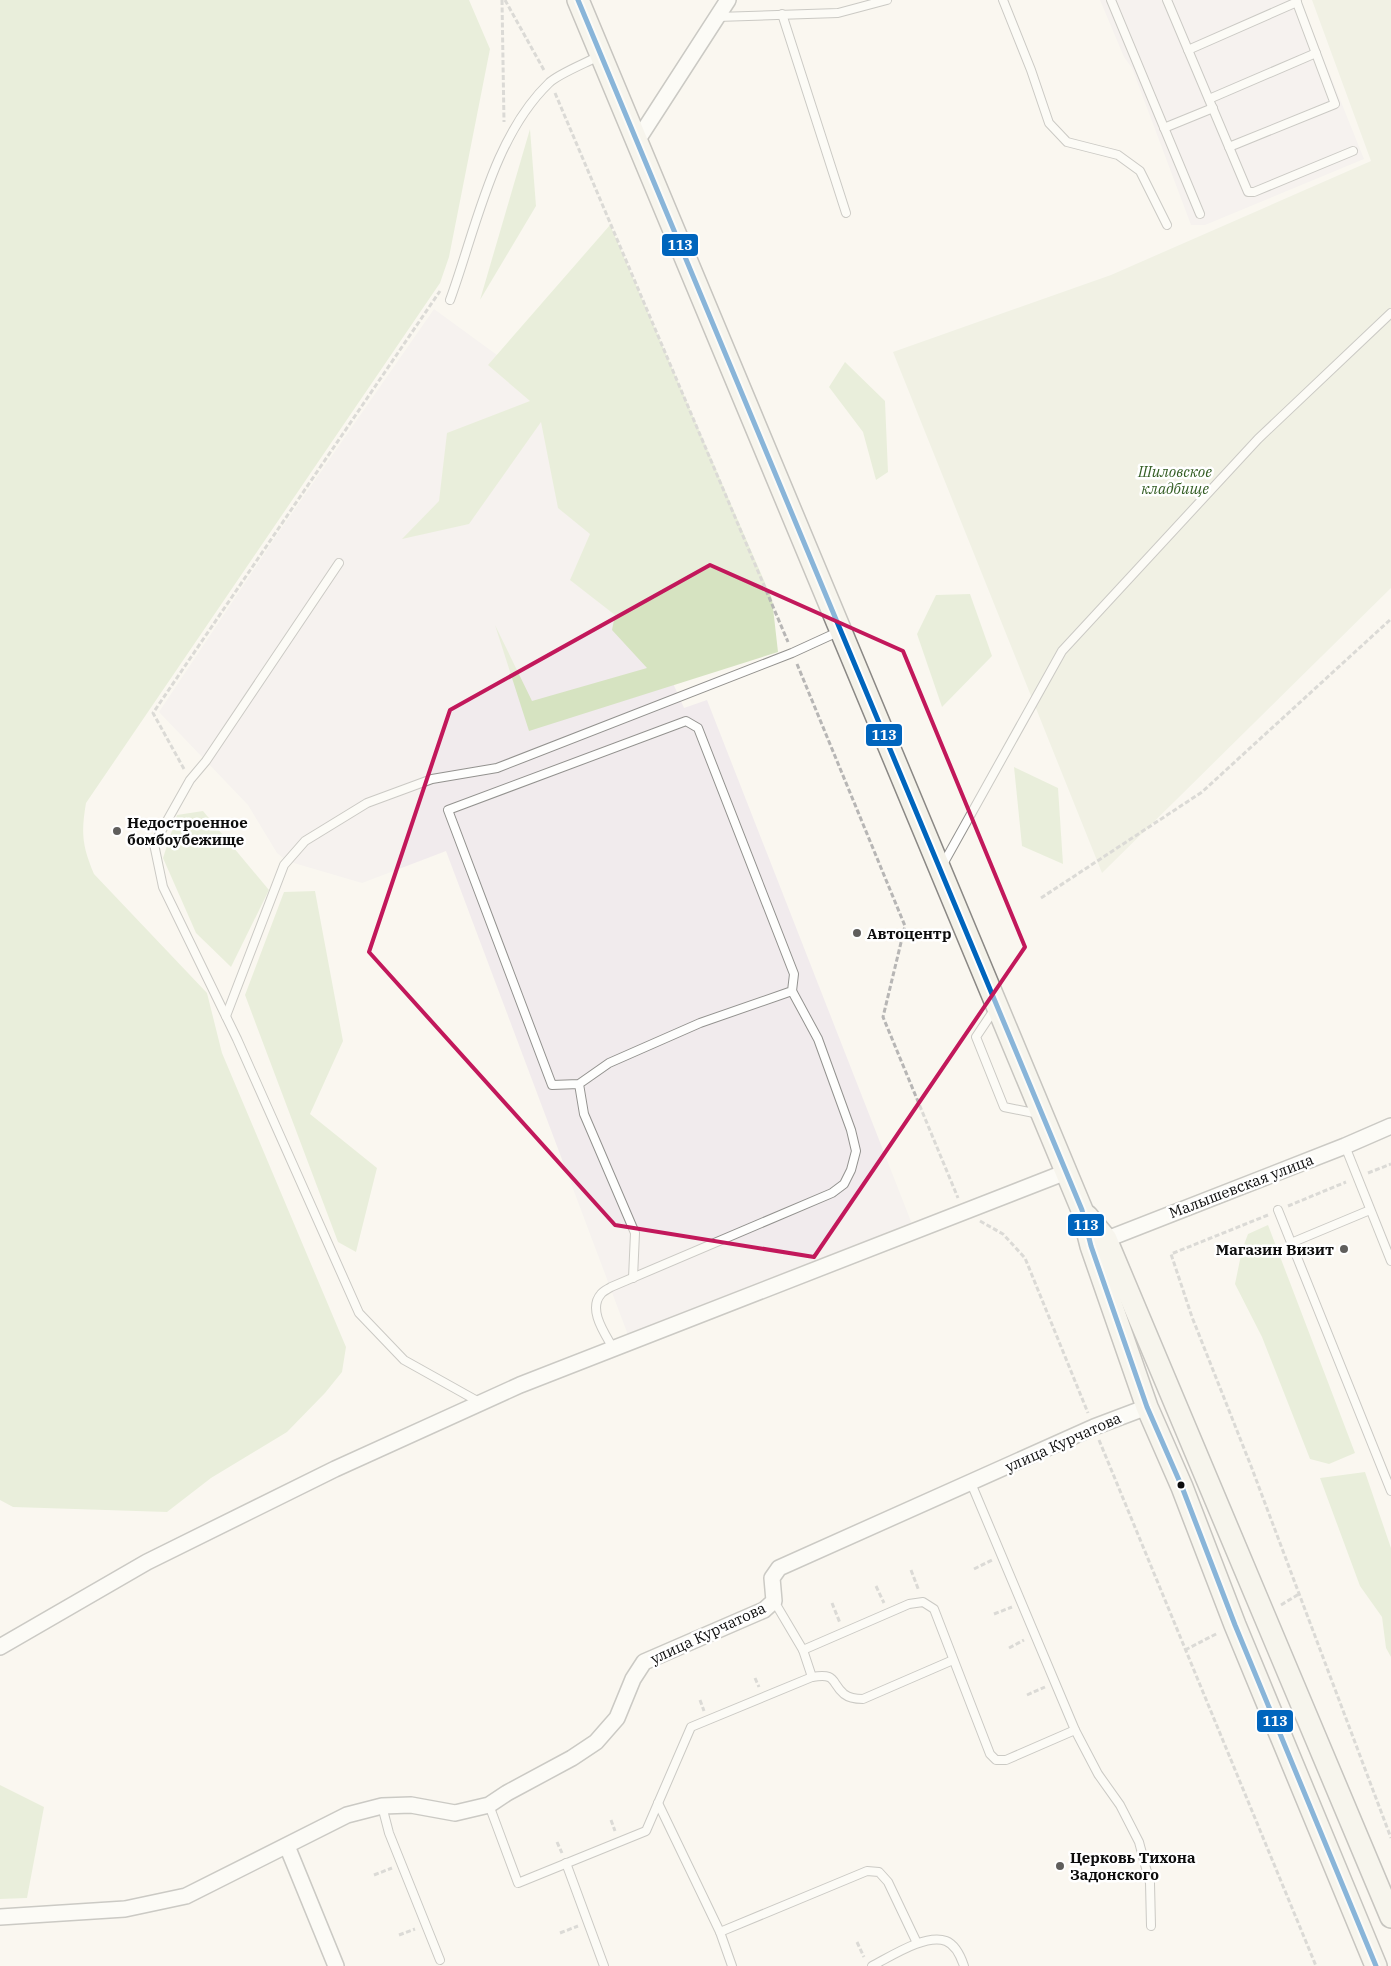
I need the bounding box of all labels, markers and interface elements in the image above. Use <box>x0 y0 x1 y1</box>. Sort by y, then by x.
line badge: 113 <box>661 233 699 257</box>
text: 113 <box>667 236 693 254</box>
park label: Шиловское кладбище <box>1137 462 1212 498</box>
line badge: 113 <box>865 723 903 747</box>
text: 113 <box>871 726 897 744</box>
place label: Недостроенное бомбоубежище <box>127 813 248 849</box>
marker: Недостроенное бомбоубежище <box>111 825 123 837</box>
place label: Автоцентр <box>867 924 951 943</box>
marker: Автоцентр <box>851 927 863 939</box>
street label: Малышевская улица <box>1166 1150 1316 1222</box>
line badge: 113 <box>1067 1213 1105 1237</box>
text: 113 <box>1073 1216 1099 1234</box>
place label: Магазин Визит <box>1216 1240 1334 1259</box>
marker: Магазин Визит <box>1338 1243 1350 1255</box>
street label: улица Курчатова <box>1002 1408 1124 1476</box>
unlabelled marker <box>1176 1480 1186 1490</box>
street label: улица Курчатова <box>647 1598 769 1668</box>
line badge: 113 <box>1256 1709 1294 1733</box>
text: 113 <box>1262 1712 1288 1730</box>
place label: Церковь Тихона Задонского <box>1070 1848 1196 1884</box>
marker: Церковь Тихона Задонского <box>1054 1860 1066 1872</box>

